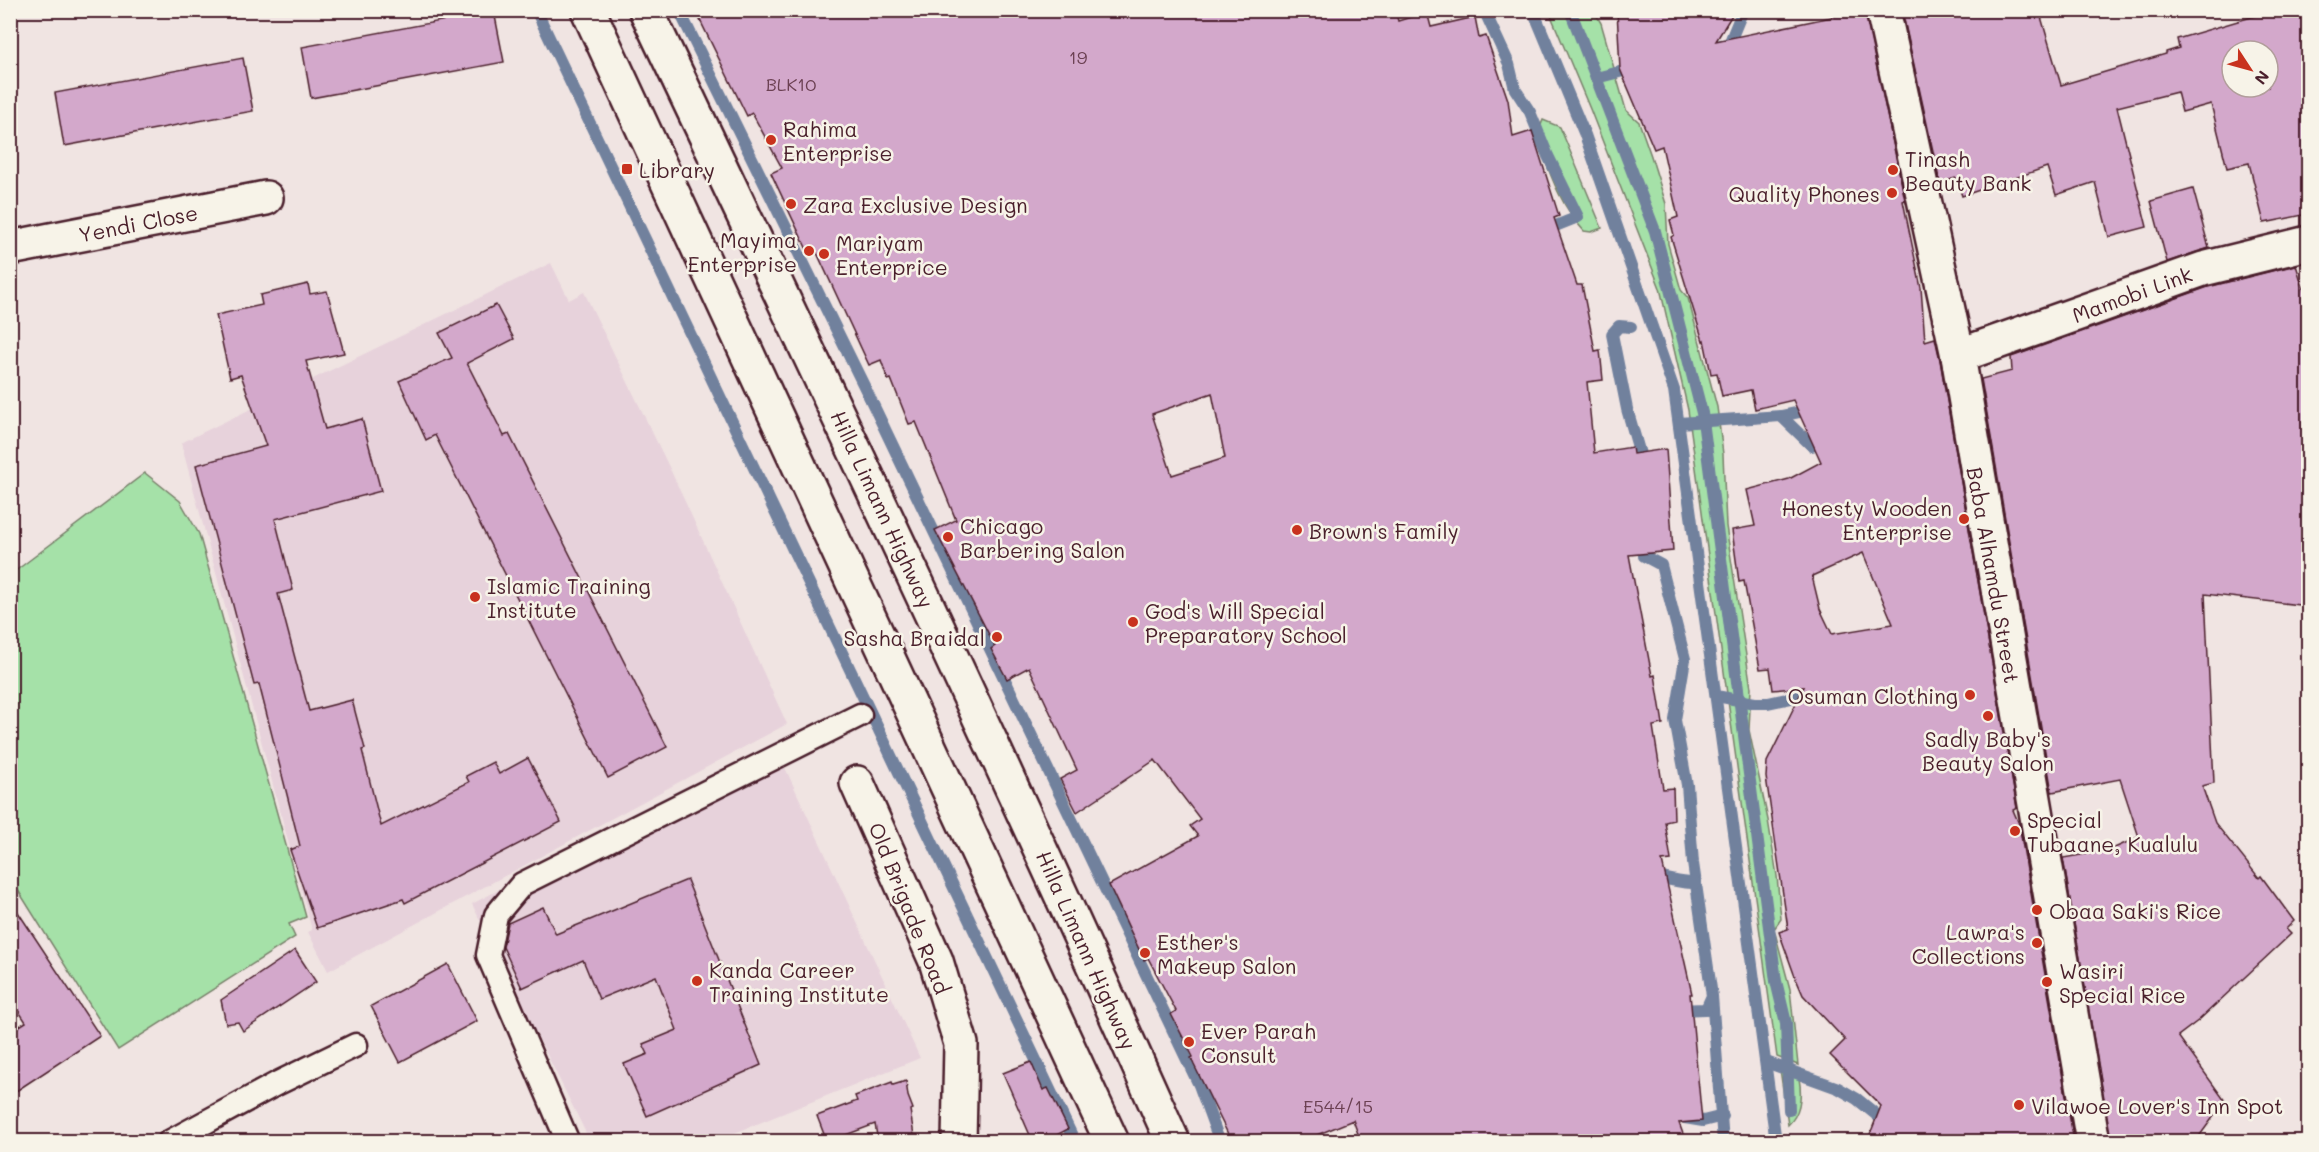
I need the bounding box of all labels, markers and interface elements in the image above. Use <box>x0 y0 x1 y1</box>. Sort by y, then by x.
north arrow <box>2220 39 2280 99</box>
house number: 19 <box>1069 45 1088 69</box>
text: N <box>2250 67 2275 89</box>
house number: BLK10 <box>766 72 816 96</box>
place label: Rahima Enterprise <box>783 115 893 166</box>
marker: Rahima Enterprise <box>764 133 778 147</box>
place label: Tinash Beauty Bank <box>1905 145 2031 196</box>
place label: Library <box>639 156 715 183</box>
marker: Library <box>620 162 634 176</box>
marker: Tinash Beauty Bank <box>1886 163 1900 177</box>
place label: Quality Phones <box>1728 180 1880 207</box>
marker: Quality Phones <box>1885 186 1899 200</box>
place label: Zara Exclusive Design <box>803 191 1028 218</box>
marker: Zara Exclusive Design <box>784 197 798 211</box>
street label: Yendi Close <box>76 198 200 248</box>
place label: Mayima Enterprise <box>687 226 797 277</box>
place label: Mariyam Enterprice <box>836 229 948 280</box>
marker: Mayima Enterprise <box>802 244 816 258</box>
marker: Mariyam Enterprice <box>817 247 831 261</box>
street label: Mamobi Link <box>2068 260 2196 328</box>
street label: Hilla Limann Highway <box>825 406 941 612</box>
street label: Baba Alhamdu Street <box>1962 465 2026 685</box>
place label: Honesty Wooden Enterprise <box>1782 494 1952 545</box>
place label: Chicago Barbering Salon <box>960 512 1125 563</box>
marker: Honesty Wooden Enterprise <box>1957 512 1971 526</box>
place label: Brown's Family <box>1309 517 1459 544</box>
marker: Brown's Family <box>1290 523 1304 537</box>
marker: Chicago Barbering Salon <box>941 530 955 544</box>
place label: Islamic Training Institute <box>487 572 651 623</box>
marker: Islamic Training Institute <box>468 590 482 604</box>
place label: God's Will Special Preparatory School <box>1145 597 1347 648</box>
marker: God's Will Special Preparatory School <box>1126 615 1140 629</box>
place label: Sasha Braidal <box>843 624 985 651</box>
marker: Sasha Braidal <box>990 630 1004 644</box>
place label: Osuman Clothing <box>1787 682 1958 709</box>
marker: Osuman Clothing <box>1963 688 1977 702</box>
marker: Sadly Baby's Beauty Salon <box>1981 709 1995 723</box>
place label: Sadly Baby's Beauty Salon <box>1922 725 2054 776</box>
place label: Special Tubaane, Kualulu <box>2027 806 2198 857</box>
street label: Old Brigade Road <box>863 818 957 998</box>
marker: Special Tubaane, Kualulu <box>2008 824 2022 838</box>
street label: Hilla Limann Highway <box>1031 846 1143 1054</box>
place label: Obaa Saki's Rice <box>2049 897 2221 924</box>
marker: Obaa Saki's Rice <box>2030 903 2044 917</box>
place label: Lawra's Collections <box>1912 918 2025 969</box>
place label: Esther's Makeup Salon <box>1157 928 1296 979</box>
marker: Lawra's Collections <box>2030 936 2044 950</box>
marker: Esther's Makeup Salon <box>1138 946 1152 960</box>
place label: Kanda Career Training Institute <box>709 956 889 1007</box>
place label: Wasiri Special Rice <box>2059 957 2186 1008</box>
marker: Kanda Career Training Institute <box>690 974 704 988</box>
marker: Wasiri Special Rice <box>2040 975 2054 989</box>
place label: Ever Parah Consult <box>1201 1017 1316 1068</box>
marker: Ever Parah Consult <box>1182 1035 1196 1049</box>
place label: Vilawoe Lover's Inn Spot <box>2031 1092 2283 1119</box>
house number: E544/15 <box>1303 1094 1373 1118</box>
marker: Vilawoe Lover's Inn Spot <box>2012 1098 2026 1112</box>

